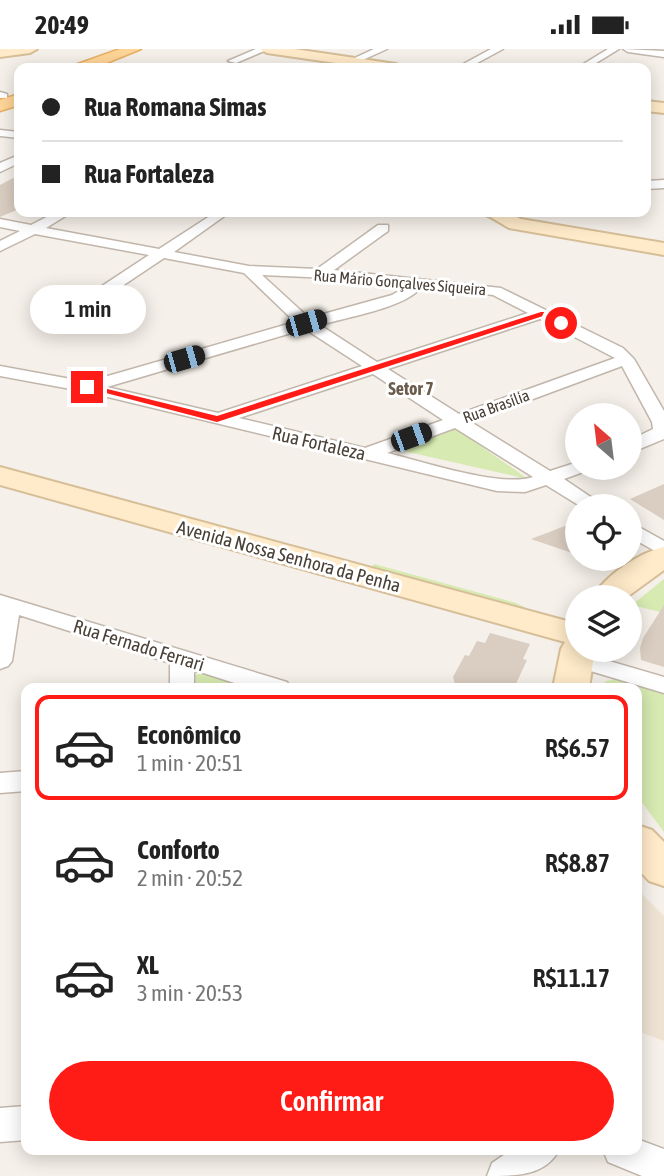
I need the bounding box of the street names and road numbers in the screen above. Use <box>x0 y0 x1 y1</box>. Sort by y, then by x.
street label: Rua Mário Gonçalves Siqueira <box>313 266 487 299</box>
street label: Rua Brasília <box>460 386 532 426</box>
street label: Rua Fortaleza <box>270 422 368 464</box>
street label: Avenida Nossa Senhora da Penha <box>175 516 403 596</box>
street label: Rua Fernado Ferrari <box>71 615 207 675</box>

